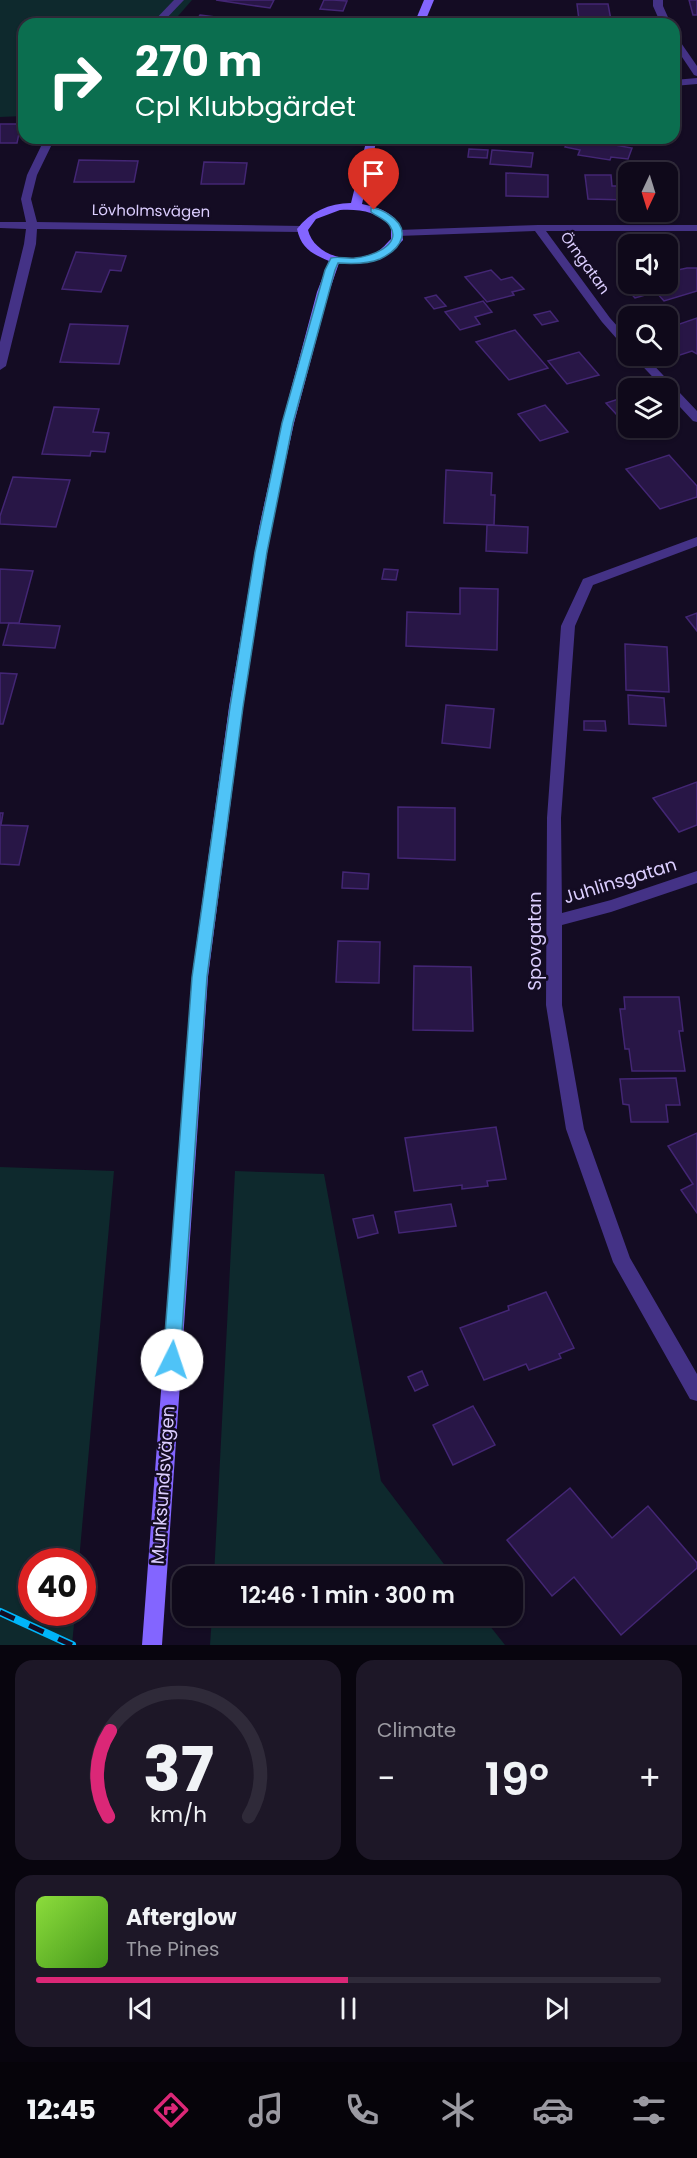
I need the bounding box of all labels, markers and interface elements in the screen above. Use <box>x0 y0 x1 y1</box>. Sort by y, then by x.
text: 270 m <box>135 32 262 91</box>
icon: right <box>36 42 114 120</box>
text: Cpl Klubbgärdet <box>135 88 356 125</box>
pin <box>348 148 399 210</box>
icon: arrive <box>357 157 390 190</box>
north arrow <box>618 162 678 222</box>
map controls <box>618 162 678 438</box>
street label: Lövholmsvägen <box>92 199 210 222</box>
street label: Örngatan <box>556 227 615 298</box>
button: sound <box>618 234 678 294</box>
button: search <box>618 306 678 366</box>
button: layers <box>618 378 678 438</box>
street label: Juhlinsgatan <box>560 851 679 910</box>
street label: Spovgatan <box>522 892 547 990</box>
position arrow <box>140 1328 204 1392</box>
street label: Munksundsvägen <box>144 1405 181 1565</box>
speed limit sign: 40 <box>18 1548 96 1626</box>
text: 12:46 · 1 min · 300 m <box>240 1580 455 1611</box>
text: Climate <box>377 1716 456 1744</box>
text: 37 <box>142 1725 214 1813</box>
text: 19° <box>485 1748 549 1811</box>
text: − <box>377 1755 395 1802</box>
text: + <box>638 1755 661 1802</box>
text: km/h <box>149 1799 207 1830</box>
text: Afterglow <box>126 1902 237 1933</box>
text: The Pines <box>126 1935 220 1963</box>
icon: previous <box>124 1992 157 2025</box>
icon: pause <box>332 1992 365 2025</box>
icon: next <box>540 1992 573 2025</box>
icon: directions <box>150 2089 192 2131</box>
icon: music <box>245 2089 287 2131</box>
icon: phone <box>341 2089 383 2131</box>
icon: climate <box>437 2089 479 2131</box>
icon: car <box>532 2089 574 2131</box>
icon: filters <box>628 2089 670 2131</box>
text: 12:45 <box>27 2091 96 2128</box>

